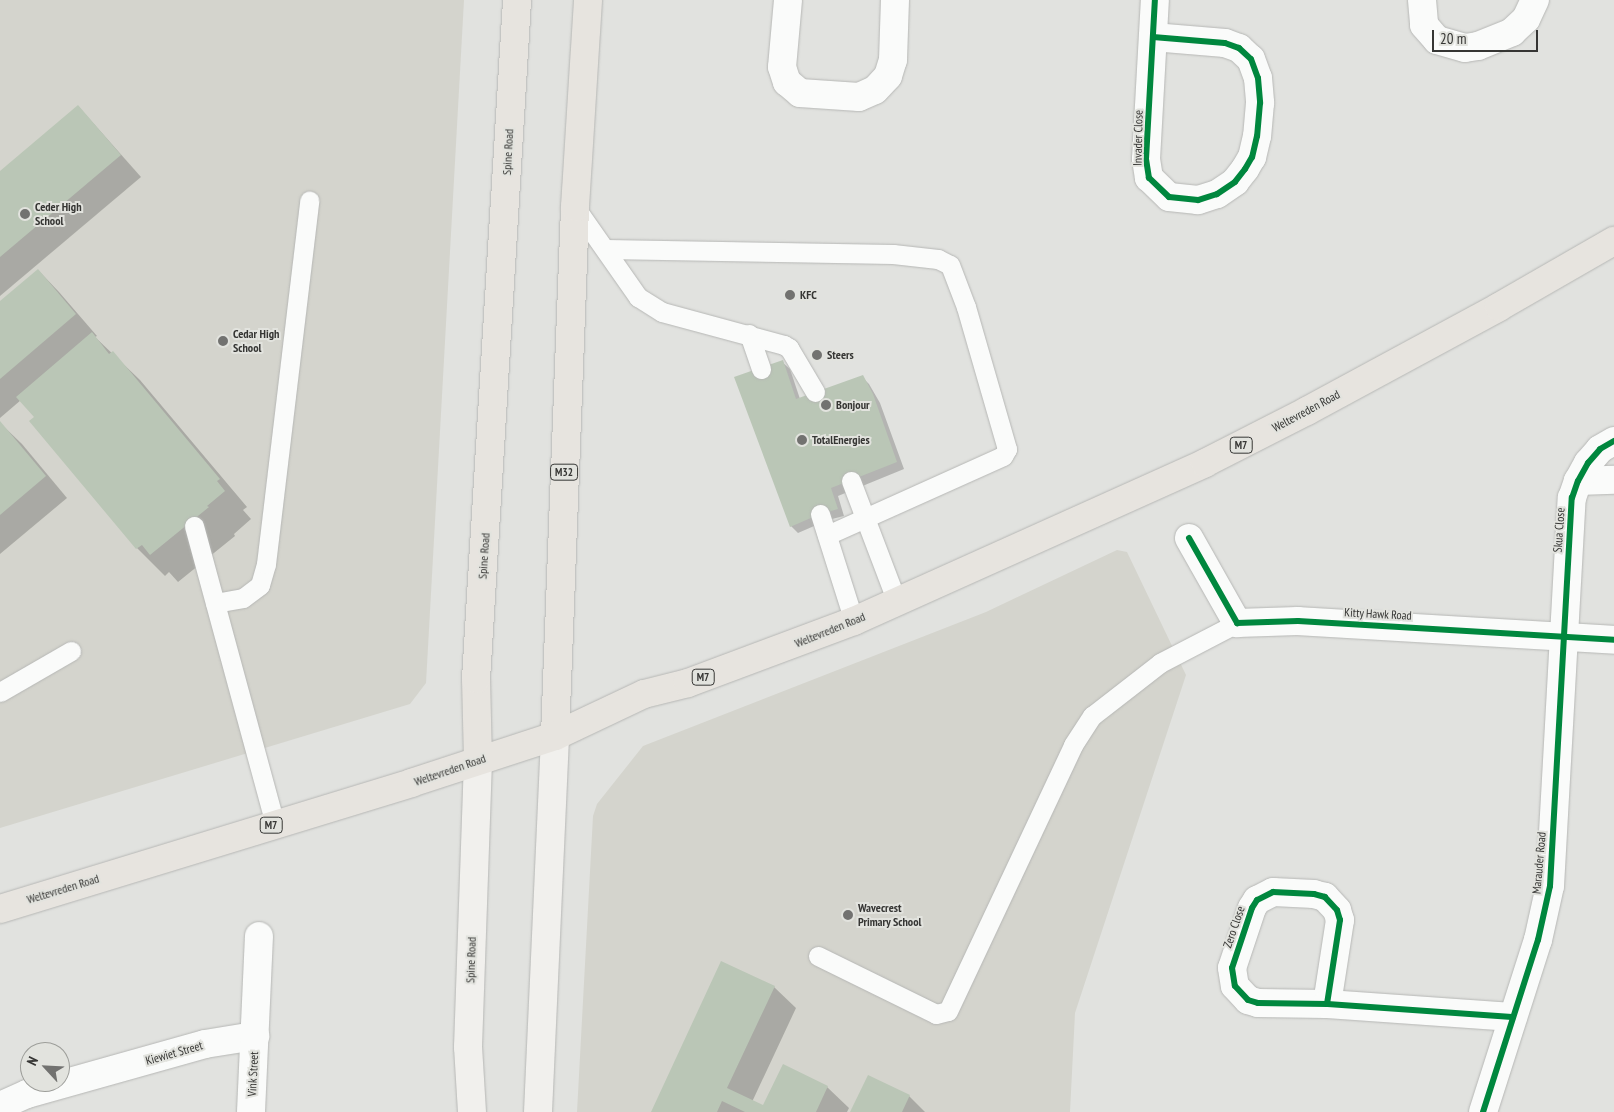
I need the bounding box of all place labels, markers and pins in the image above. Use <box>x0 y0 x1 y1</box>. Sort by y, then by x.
place label: Ceder High School <box>35 200 82 228</box>
marker: Ceder High School <box>19 208 31 220</box>
place label: KFC <box>800 288 817 302</box>
marker: KFC <box>784 289 796 301</box>
place label: Cedar High School <box>233 327 279 355</box>
marker: Cedar High School <box>217 335 229 347</box>
place label: Steers <box>827 348 854 362</box>
marker: Steers <box>811 349 823 361</box>
place label: Bonjour <box>836 398 870 412</box>
marker: Bonjour <box>820 399 832 411</box>
place label: TotalEnergies <box>812 433 870 447</box>
marker: TotalEnergies <box>796 434 808 446</box>
place label: Wavecrest Primary School <box>858 901 922 929</box>
marker: Wavecrest Primary School <box>842 909 854 921</box>

